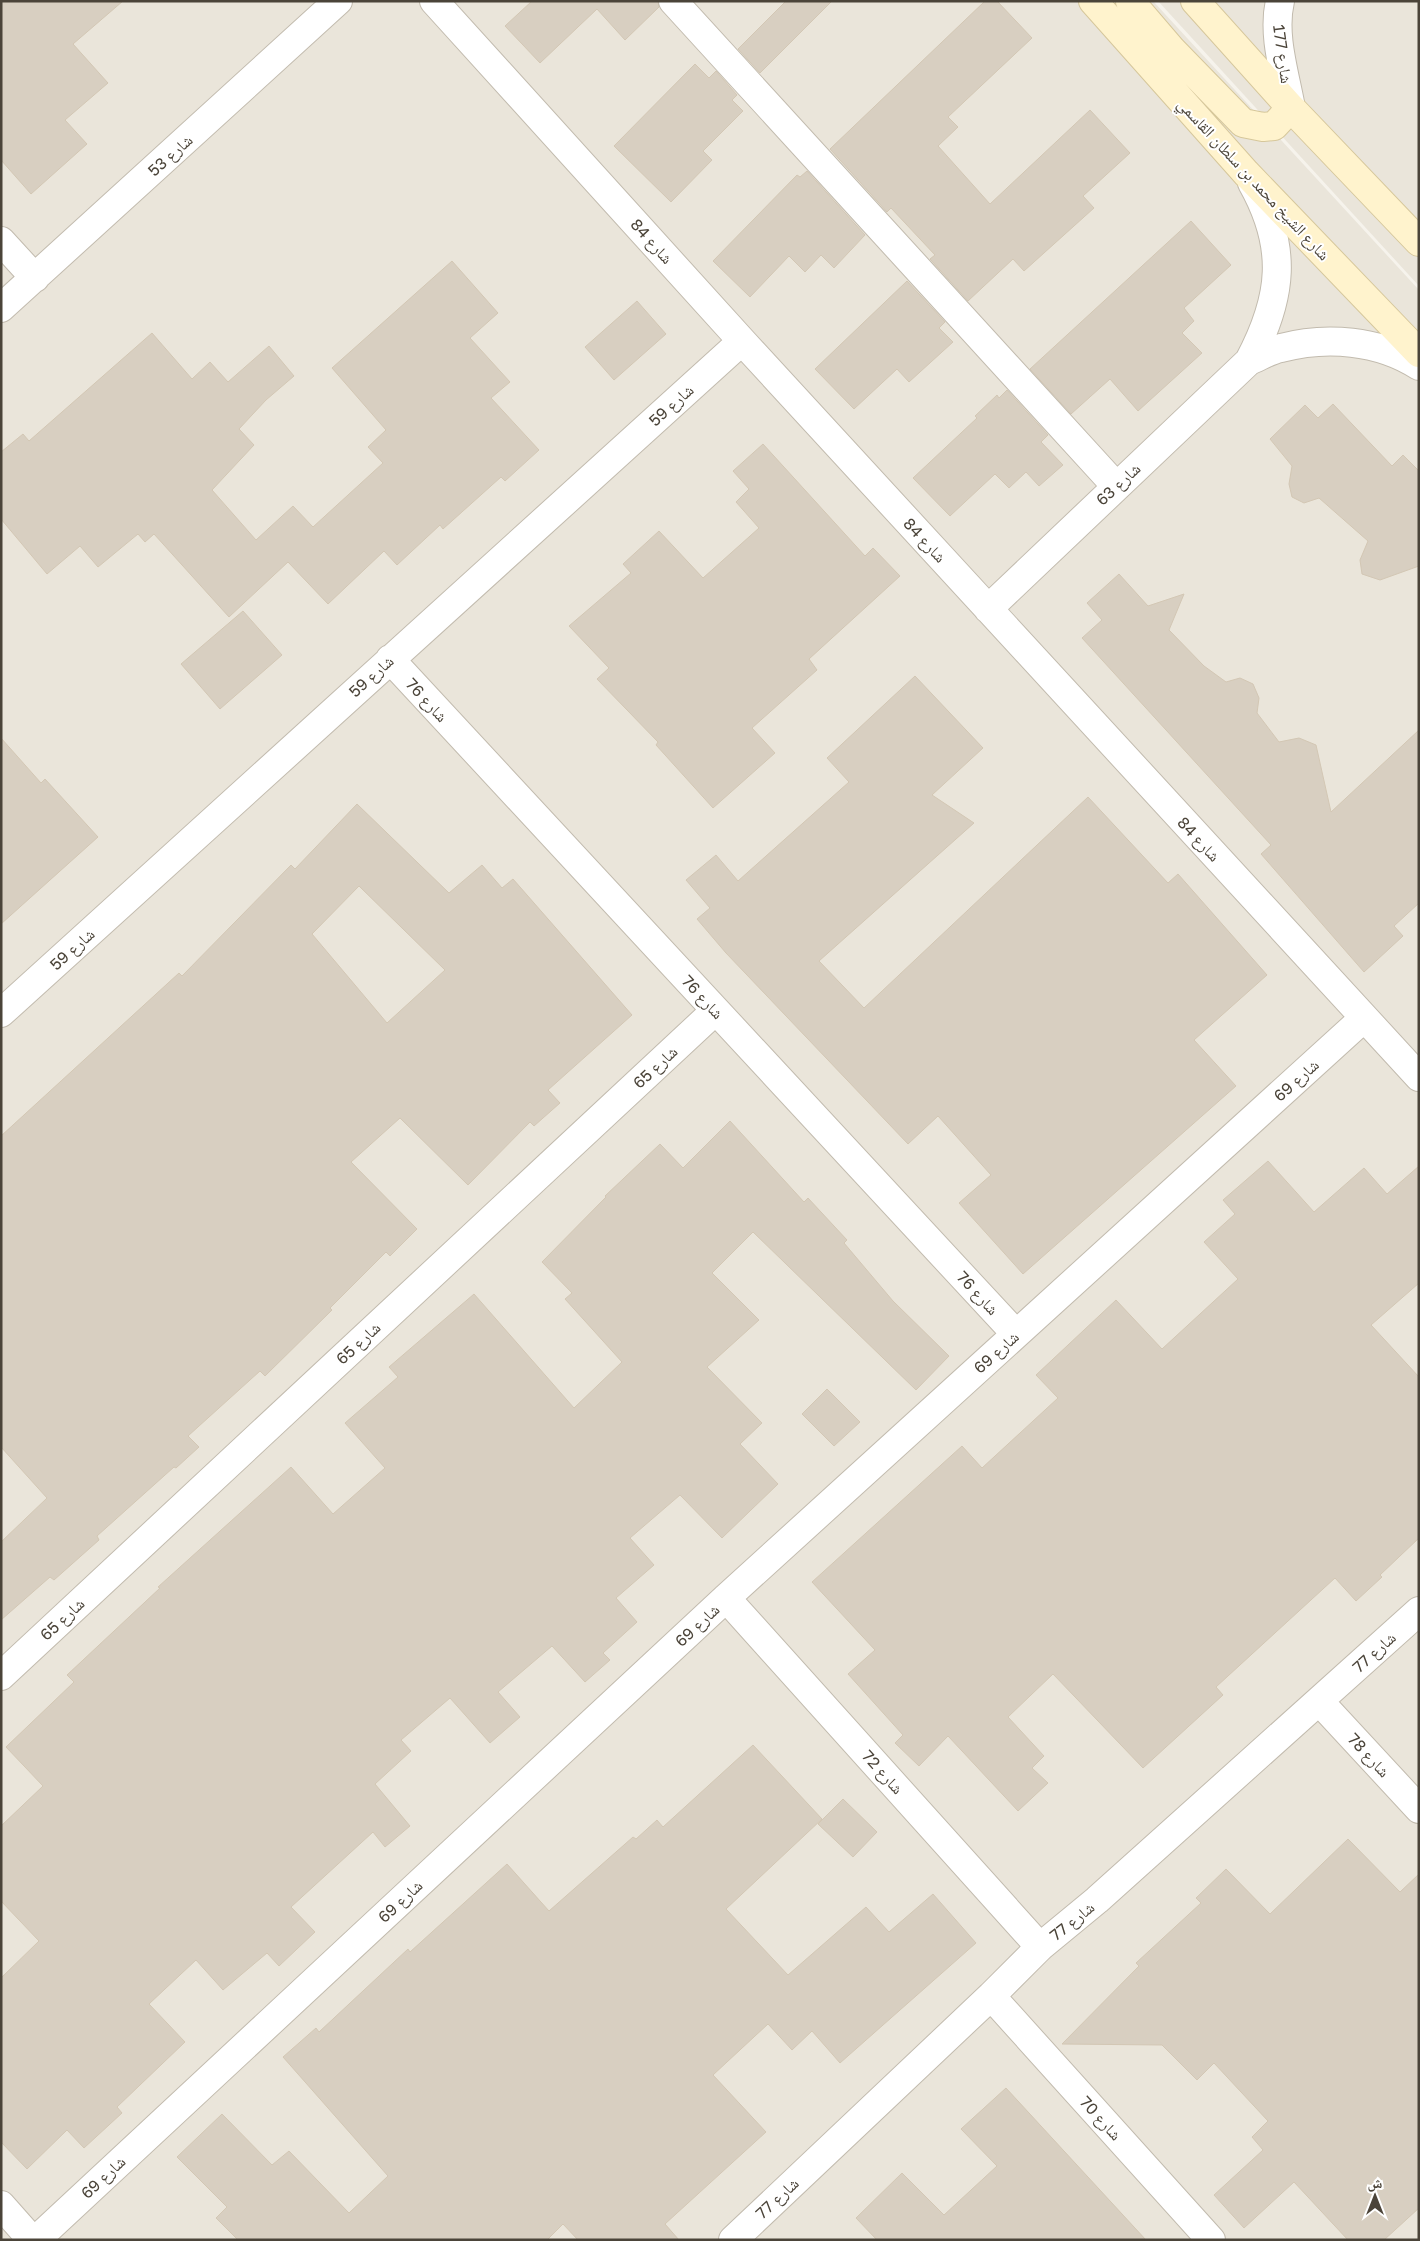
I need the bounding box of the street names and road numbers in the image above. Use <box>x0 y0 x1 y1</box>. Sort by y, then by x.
street label: شارع 177 <box>1268 23 1297 85</box>
street label: شارع الشيخ محمد بن سلطان القاسمي <box>1171 94 1334 266</box>
street label: شارع 53 <box>144 130 197 181</box>
street label: شارع 84 <box>626 214 677 268</box>
street label: شارع 59 <box>644 380 698 431</box>
street label: شارع 63 <box>1092 458 1145 510</box>
street label: شارع 84 <box>899 513 951 567</box>
street label: شارع 59 <box>344 651 398 702</box>
street label: شارع 76 <box>401 674 452 727</box>
street label: شارع 84 <box>1173 812 1225 866</box>
street label: شارع 59 <box>45 924 99 975</box>
street label: شارع 76 <box>677 971 728 1024</box>
street label: شارع 65 <box>629 1041 682 1093</box>
street label: شارع 69 <box>1269 1055 1323 1106</box>
street label: شارع 76 <box>952 1267 1003 1320</box>
street label: شارع 65 <box>332 1317 385 1369</box>
street label: شارع 69 <box>969 1327 1023 1378</box>
street label: شارع 65 <box>36 1593 89 1645</box>
street label: شارع 69 <box>671 1599 724 1651</box>
street label: شارع 77 <box>1348 1627 1400 1677</box>
street label: شارع 78 <box>1343 1729 1394 1782</box>
street label: شارع 72 <box>857 1746 908 1799</box>
street label: شارع 69 <box>374 1875 427 1927</box>
street label: شارع 77 <box>1046 1897 1099 1946</box>
street label: شارع 70 <box>1075 2092 1126 2145</box>
street label: شارع 69 <box>77 2151 130 2203</box>
street label: شارع 77 <box>751 2173 803 2224</box>

